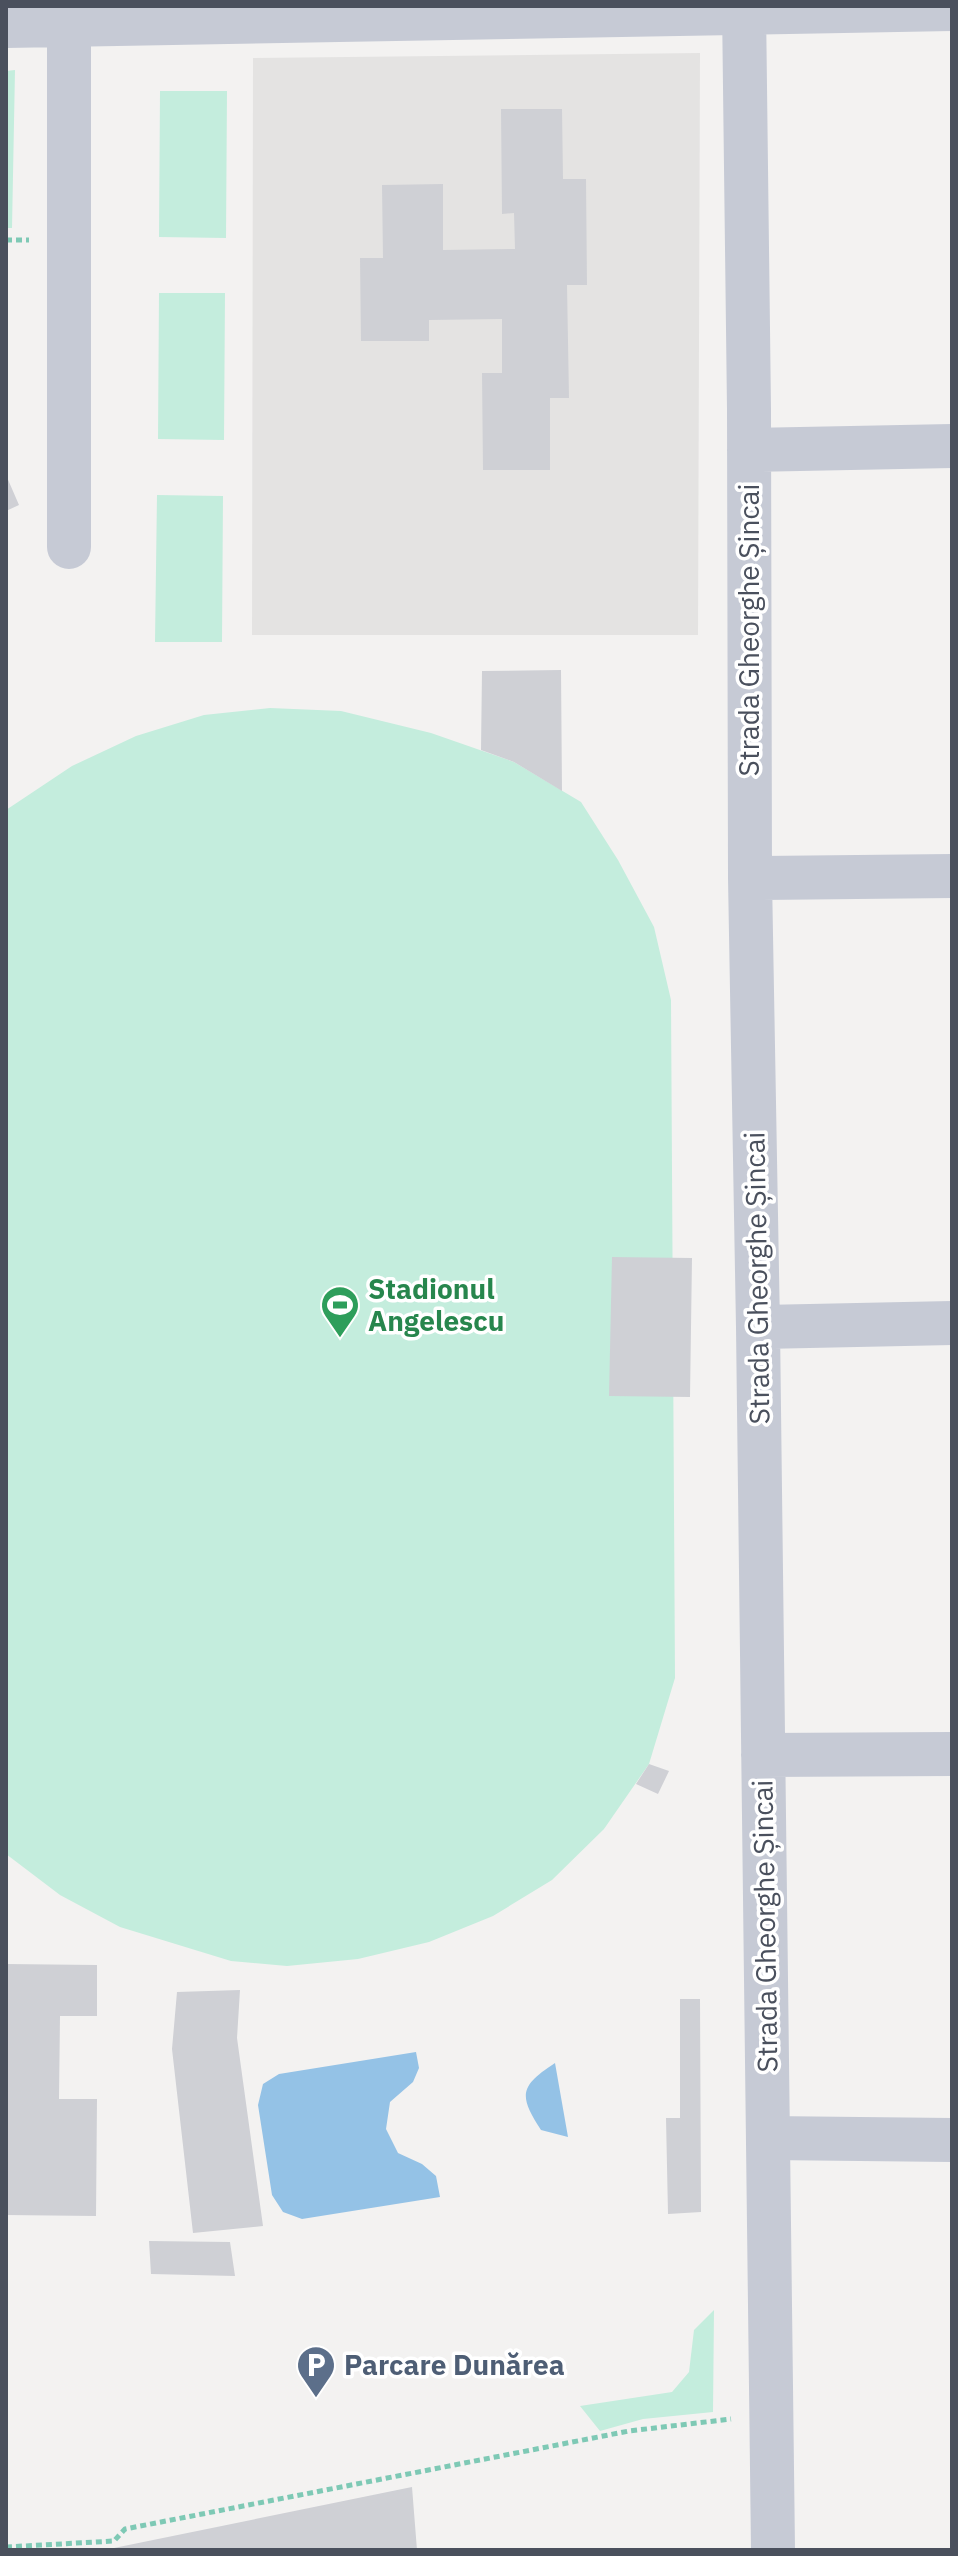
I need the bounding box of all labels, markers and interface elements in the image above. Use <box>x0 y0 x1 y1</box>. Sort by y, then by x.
street label: Strada Gheorghe Șincai <box>730 484 767 776</box>
street label: Strada Gheorghe Șincai <box>735 1131 778 1425</box>
place label: Stadionul Angelescu <box>368 1270 504 1339</box>
sports icon: Stadionul Angelescu <box>319 1284 361 1339</box>
street label: Strada Gheorghe Șincai <box>743 1779 786 2073</box>
parking icon: Parcare Dunărea <box>295 2344 337 2399</box>
place label: Parcare Dunărea <box>344 2346 565 2383</box>

